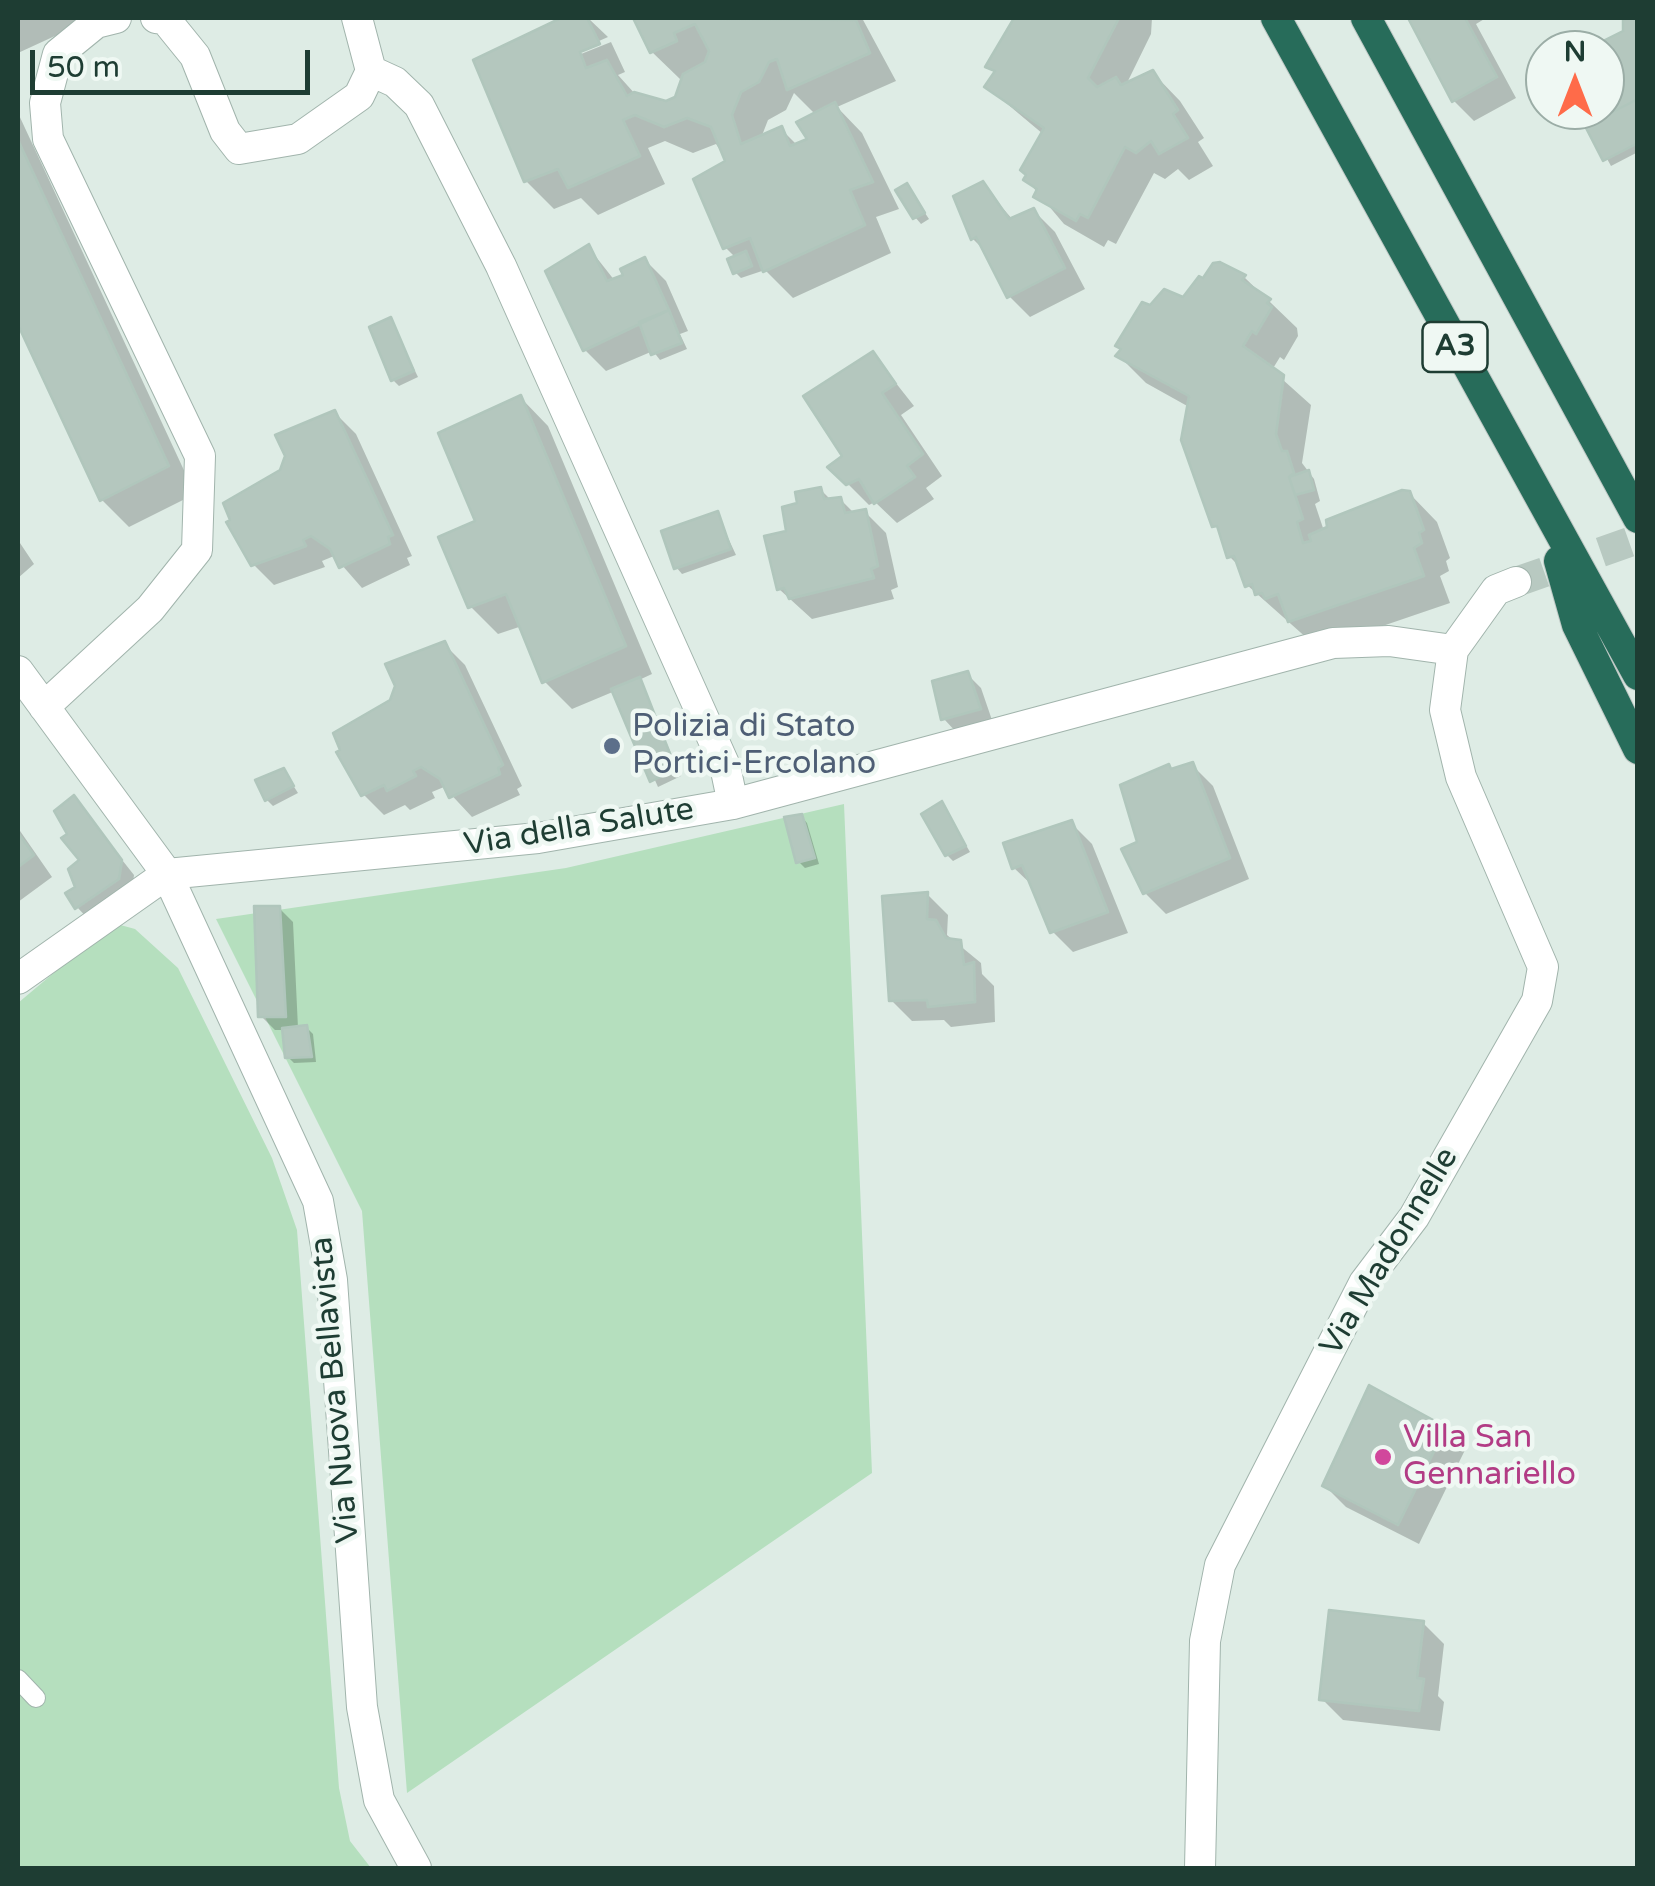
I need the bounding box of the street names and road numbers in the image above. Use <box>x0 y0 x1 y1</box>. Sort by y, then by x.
road number: A3 <box>1422 322 1488 372</box>
street label: Via della Salute <box>461 791 697 865</box>
street label: Via Madonnelle <box>1313 1141 1467 1363</box>
street label: Via Nuova Bellavista <box>303 1235 369 1545</box>

